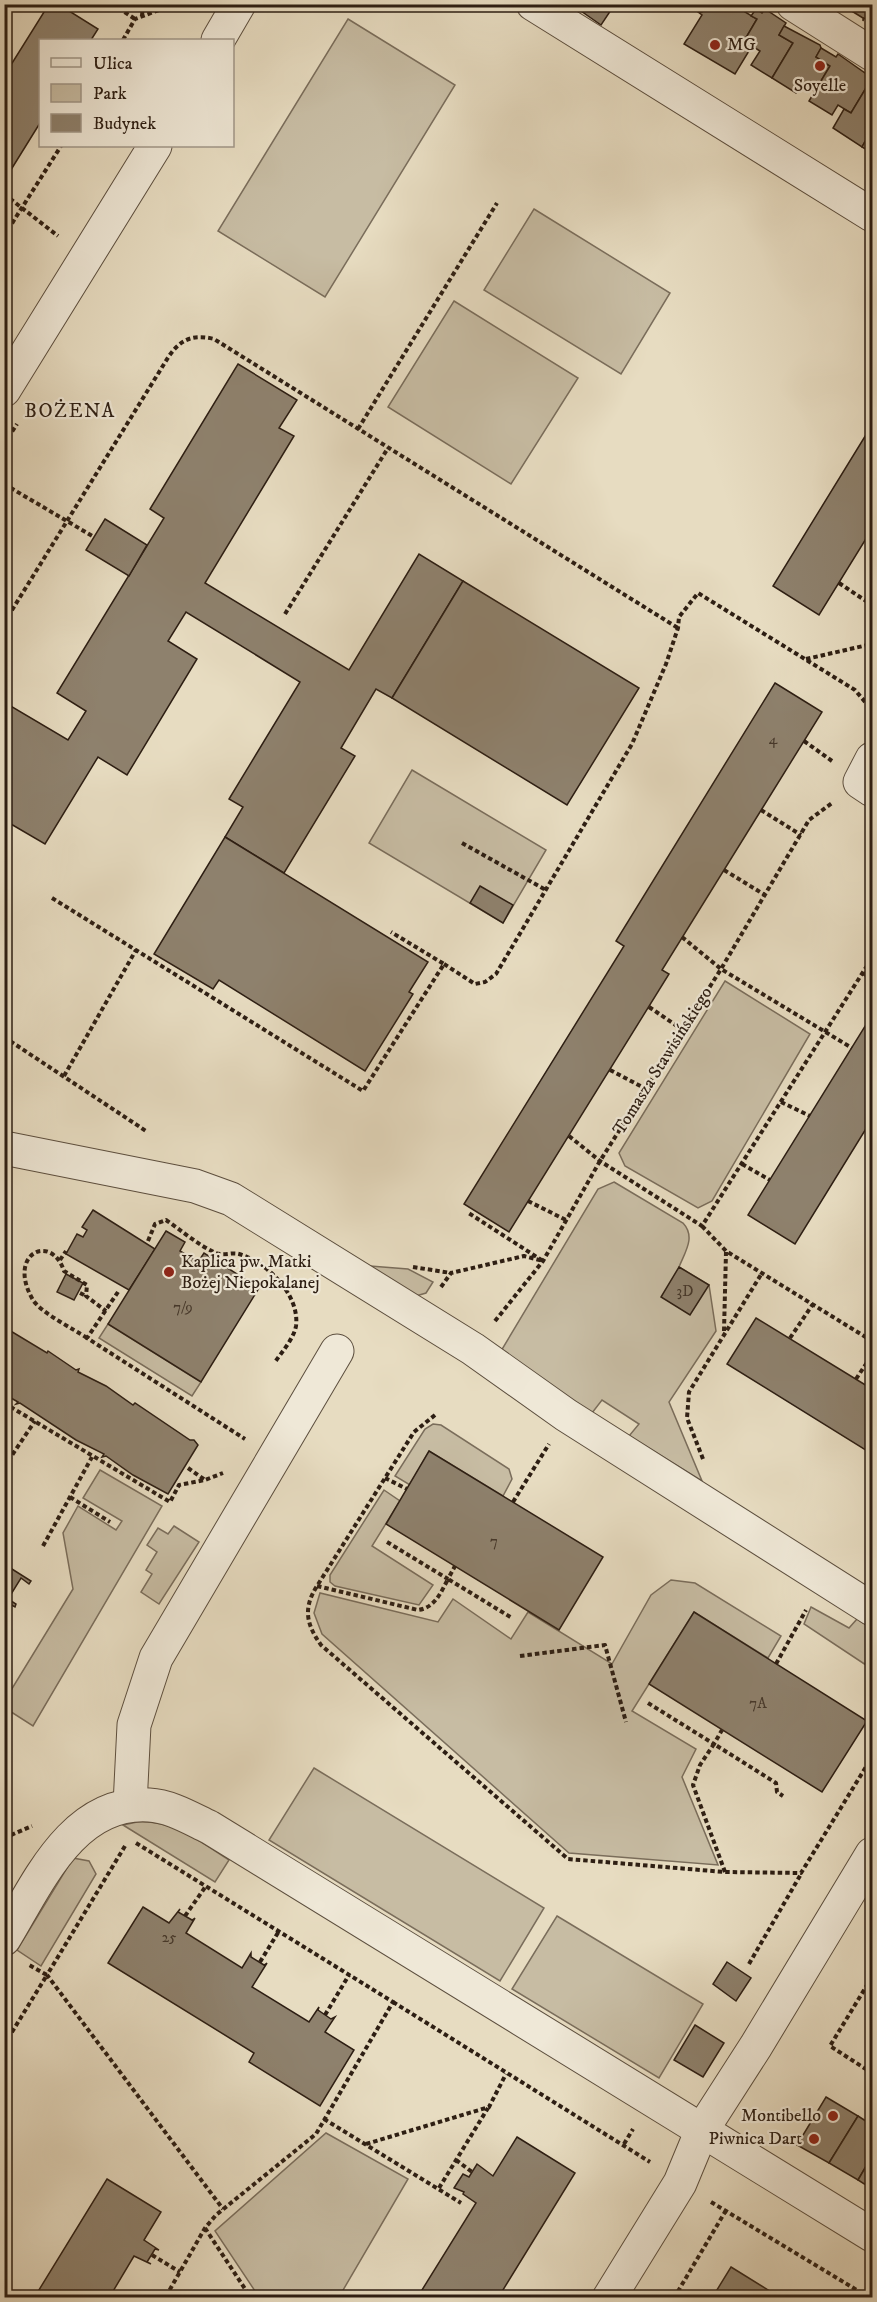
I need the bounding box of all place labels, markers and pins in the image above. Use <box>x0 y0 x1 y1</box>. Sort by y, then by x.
place label: MG <box>727 34 756 56</box>
marker: MG <box>708 38 722 52</box>
marker: Soyelle <box>813 59 827 73</box>
place label: Soyelle <box>794 75 846 97</box>
place label: Kaplica pw. Matki Bożej Niepokalanej <box>181 1251 319 1294</box>
marker: Kaplica pw. Matki Bożej Niepokalanej <box>162 1265 176 1279</box>
place label: Montibello <box>741 2105 821 2127</box>
marker: Montibello <box>826 2109 840 2123</box>
place label: Piwnica Dart <box>709 2128 802 2150</box>
marker: Piwnica Dart <box>807 2132 821 2146</box>

